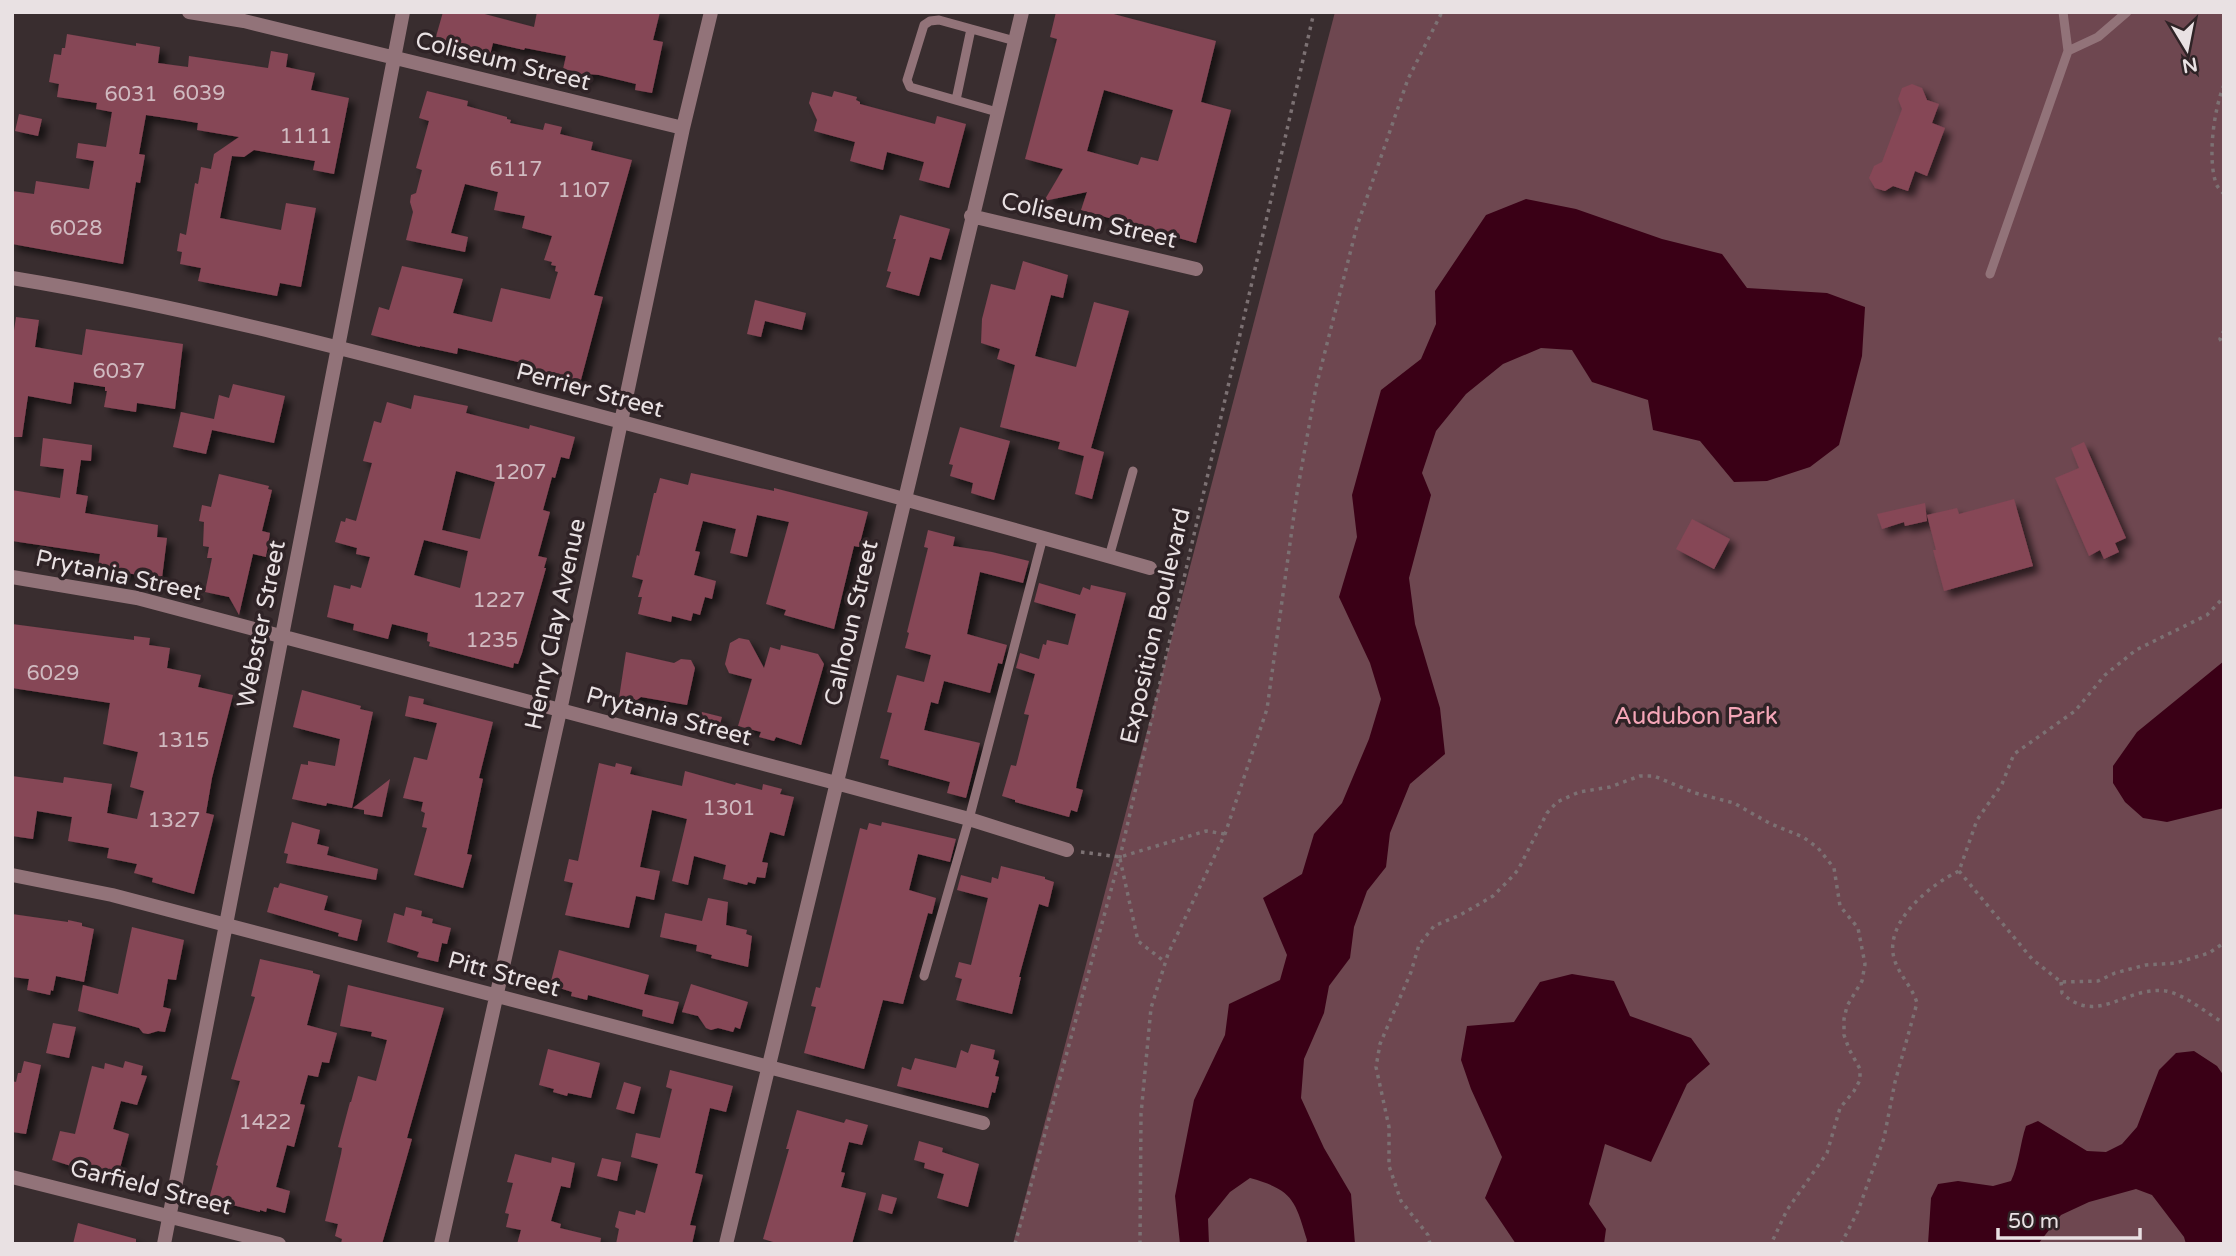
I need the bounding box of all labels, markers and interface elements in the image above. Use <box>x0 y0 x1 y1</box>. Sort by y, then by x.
north arrow <box>2152 14 2222 84</box>
street label: Coliseum Street <box>412 26 593 97</box>
text: N <box>2180 53 2199 77</box>
house number: 6039 <box>173 81 225 106</box>
house number: 6031 <box>105 82 157 107</box>
house number: 1111 <box>280 124 332 149</box>
house number: 6117 <box>490 157 542 182</box>
house number: 1107 <box>558 178 610 203</box>
street label: Coliseum Street <box>998 186 1180 255</box>
house number: 6028 <box>50 216 102 241</box>
street label: Perrier Street <box>513 357 667 424</box>
house number: 6037 <box>93 359 145 384</box>
house number: 1207 <box>494 460 546 485</box>
street label: Exposition Boulevard <box>1114 505 1197 747</box>
street label: Henry Clay Avenue <box>519 516 592 732</box>
street label: Calhoun Street <box>818 537 885 709</box>
street label: Webster Street <box>231 538 292 710</box>
street label: Prytania Street <box>33 544 205 607</box>
house number: 1227 <box>473 588 525 613</box>
house number: 1235 <box>466 628 518 653</box>
house number: 6029 <box>27 661 79 686</box>
street label: Prytania Street <box>583 680 755 753</box>
park label: Audubon Park <box>1614 702 1778 731</box>
house number: 1315 <box>157 728 209 753</box>
house number: 1301 <box>703 796 755 821</box>
house number: 1327 <box>148 808 200 833</box>
street label: Pitt Street <box>445 946 563 1003</box>
house number: 1422 <box>239 1110 291 1135</box>
street label: Garfield Street <box>67 1153 235 1222</box>
scale bar <box>1998 1196 2140 1240</box>
text: 50 m <box>2008 1209 2059 1234</box>

